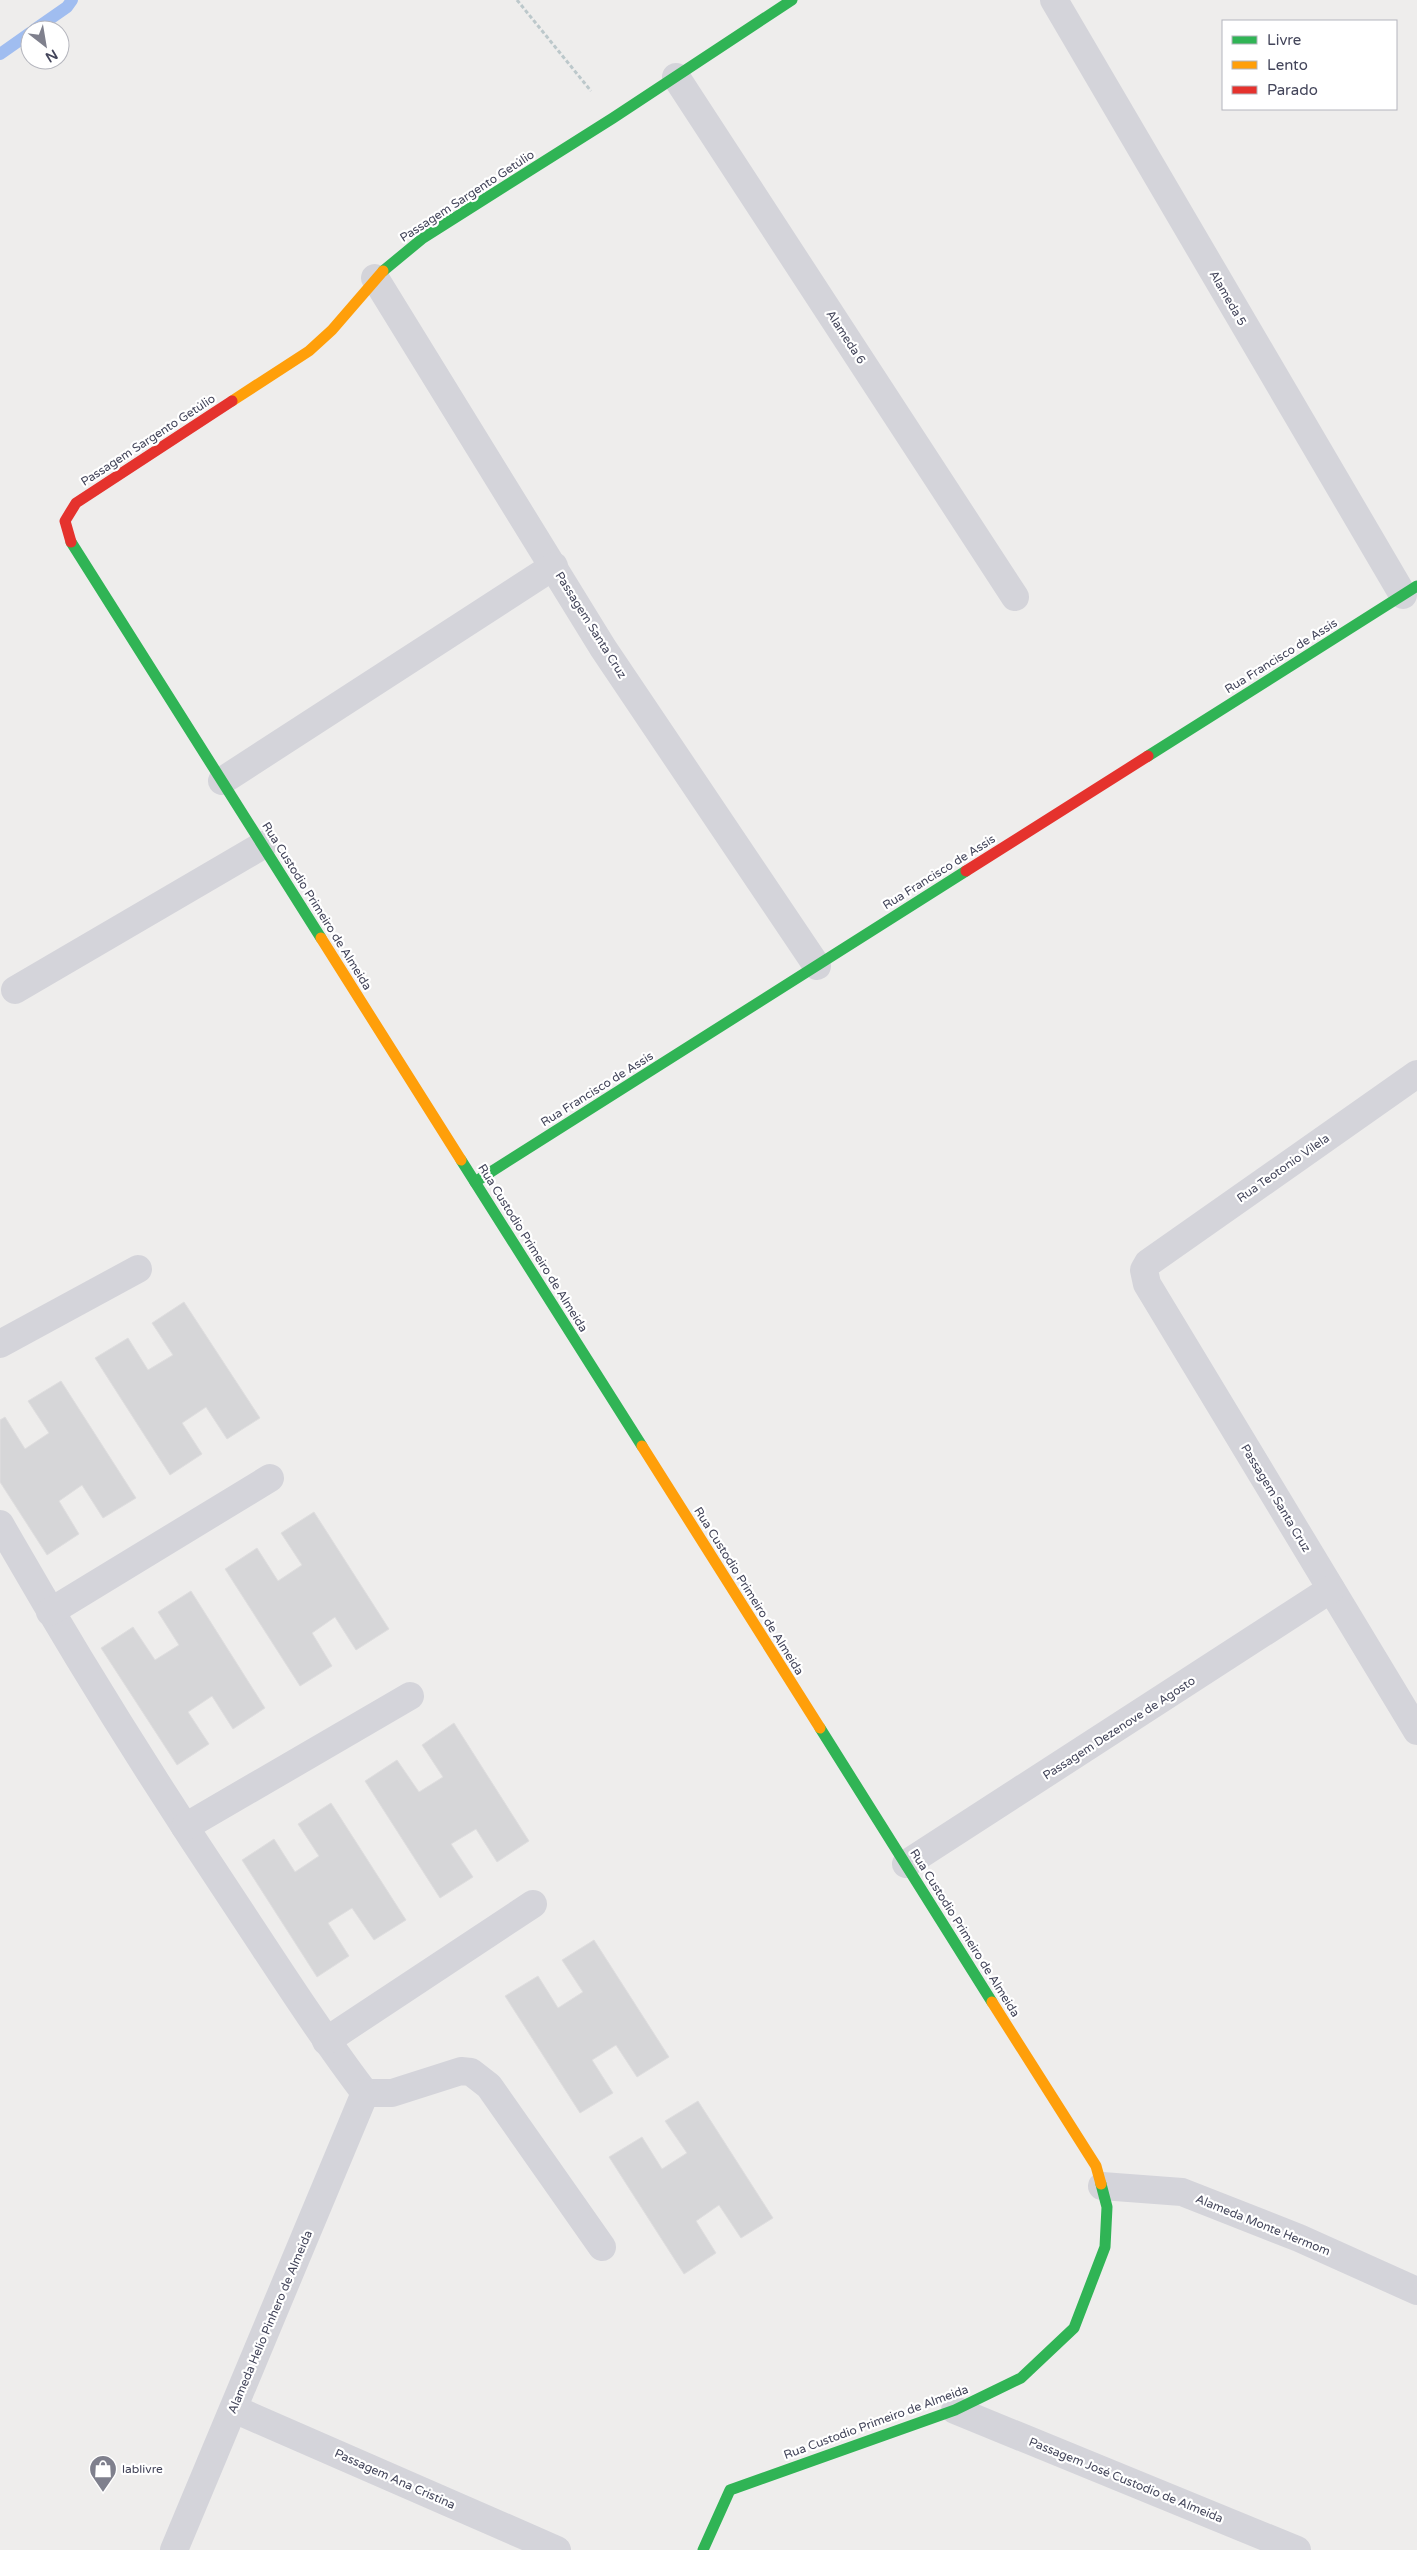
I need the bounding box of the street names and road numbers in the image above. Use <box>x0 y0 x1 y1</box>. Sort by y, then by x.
street label: Passagem Sargento Getúlio <box>397 147 537 245</box>
street label: Alameda 5 <box>1207 268 1249 328</box>
street label: Alameda 6 <box>823 307 869 367</box>
street label: Passagem Sargento Getúlio <box>78 391 218 489</box>
street label: Passagem Santa Cruz <box>552 569 630 681</box>
street label: Rua Francisco de Assis <box>1222 616 1340 696</box>
street label: Rua Custodio Primeiro de Almeida <box>259 819 375 993</box>
street label: Rua Francisco de Assis <box>880 832 998 912</box>
street label: Rua Francisco de Assis <box>538 1049 656 1129</box>
street label: Rua Teotonio Vilela <box>1234 1131 1332 1205</box>
street label: Rua Custodio Primeiro de Almeida <box>475 1161 591 1335</box>
street label: Passagem Santa Cruz <box>1238 1442 1314 1554</box>
street label: Rua Custodio Primeiro de Almeida <box>691 1504 807 1678</box>
street label: Passagem Dezenove de Agosto <box>1040 1673 1198 1783</box>
street label: Rua Custodio Primeiro de Almeida <box>907 1846 1023 2020</box>
street label: Alameda Monte Hermom <box>1194 2192 1332 2258</box>
street label: Alameda Helio Pinhero de Almeida <box>225 2228 315 2416</box>
street label: Rua Custodio Primeiro de Almeida <box>782 2382 970 2462</box>
street label: Passagem José Custodio de Almeida <box>1027 2434 1225 2526</box>
street label: Passagem Ana Cristina <box>333 2446 457 2512</box>

